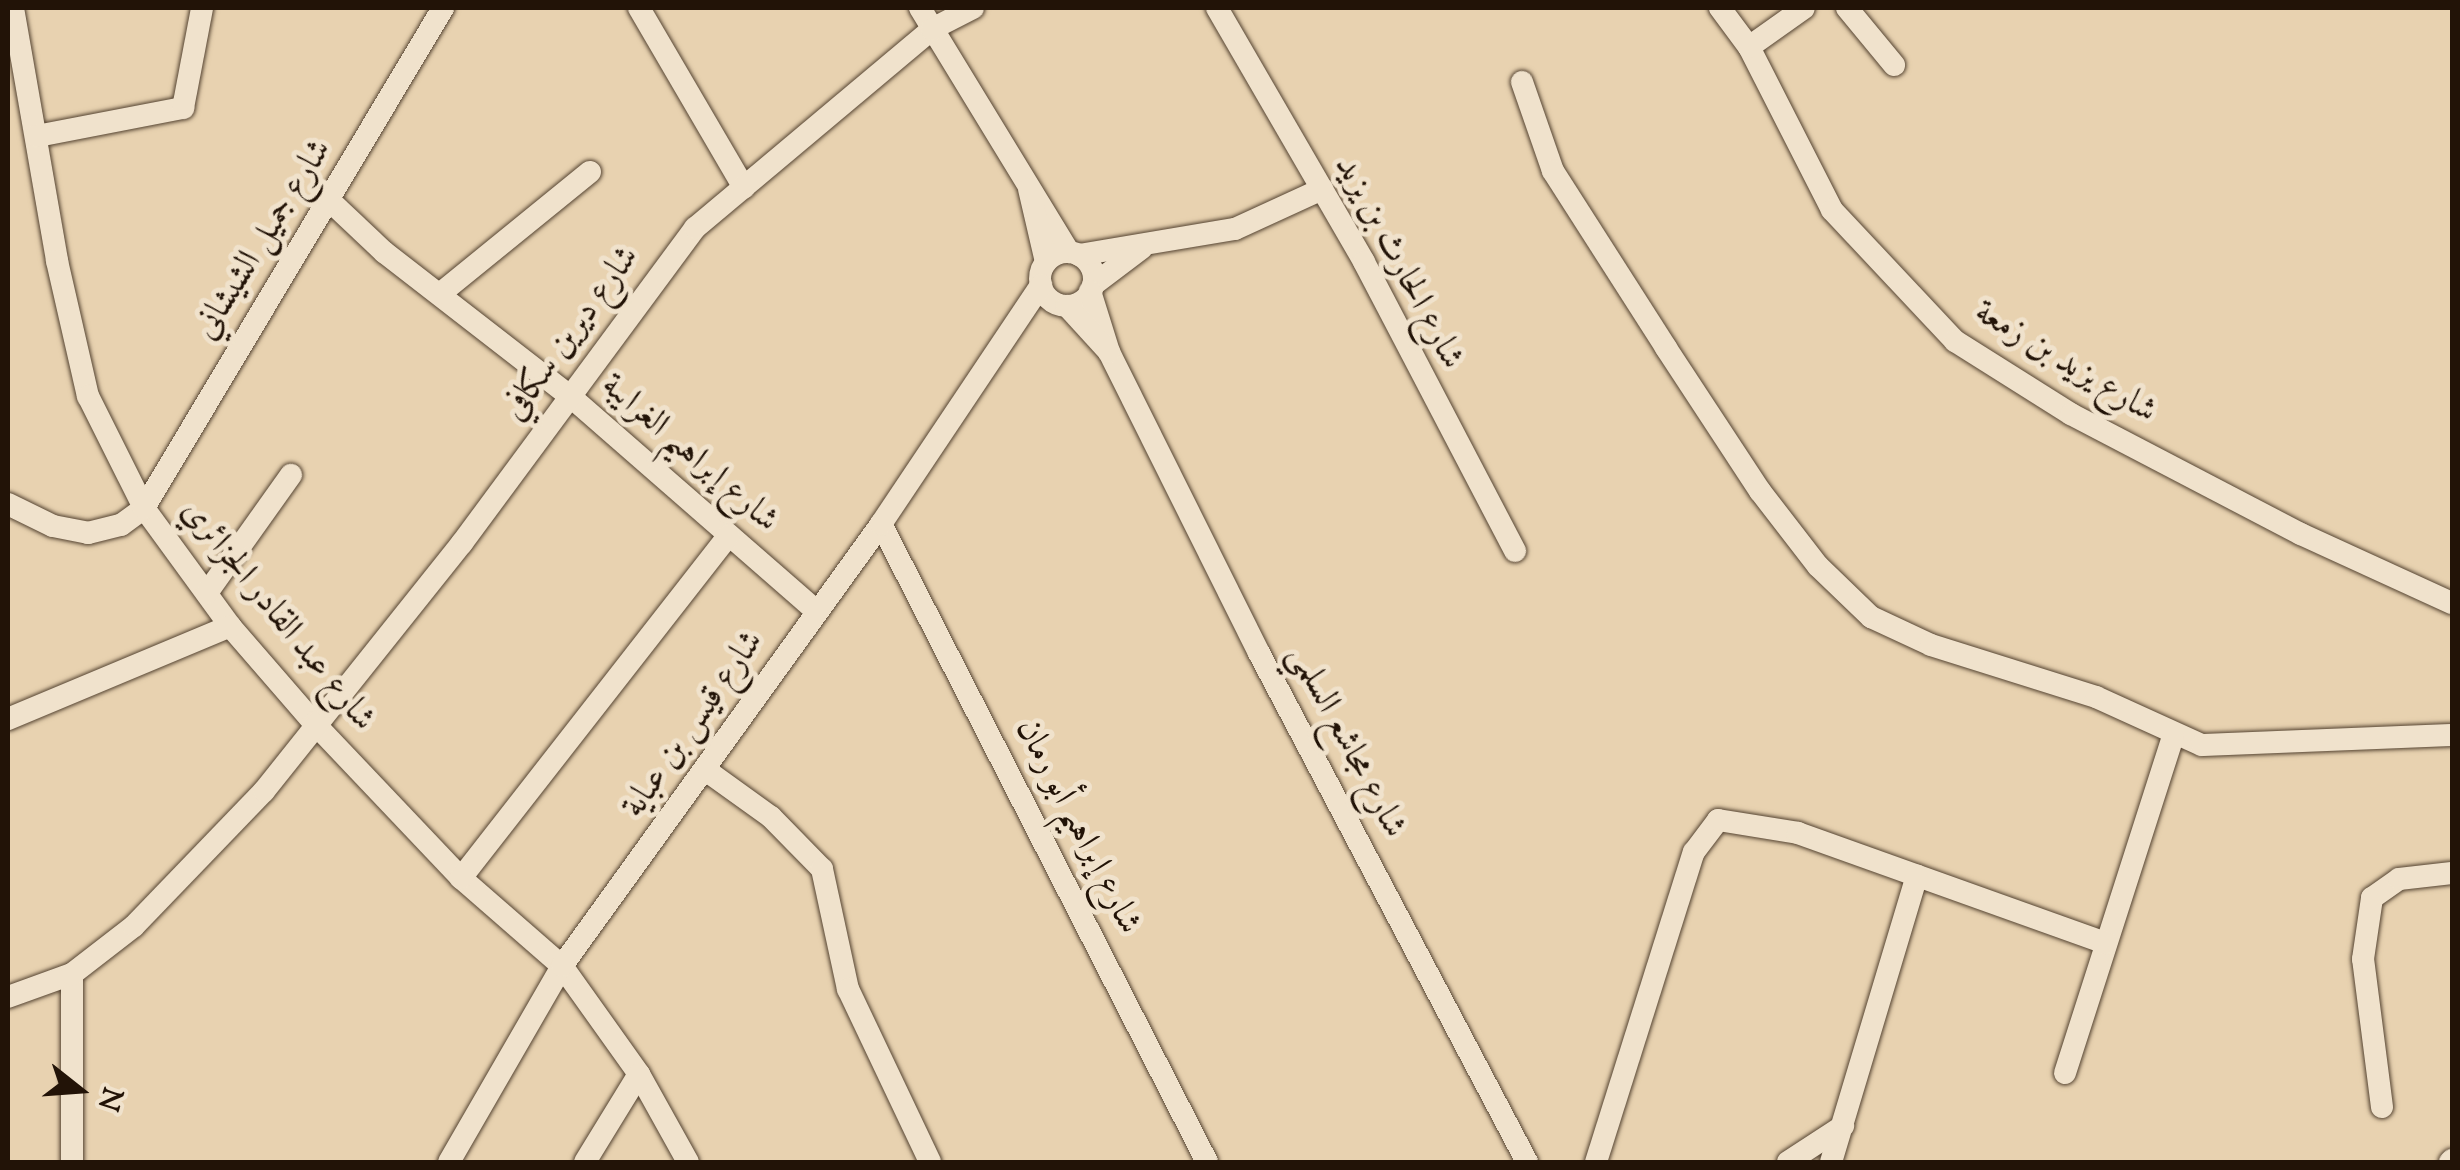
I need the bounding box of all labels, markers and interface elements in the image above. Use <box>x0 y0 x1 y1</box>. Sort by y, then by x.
street label: شارع جميل الشيشاني <box>186 132 342 348</box>
street label: شارع الحارث بن يزيد <box>1324 149 1472 377</box>
street label: شارع ديرين سكافي <box>495 238 649 430</box>
street label: شارع يزيد بن زمعة <box>1966 292 2164 434</box>
street label: شارع إبراهيم الغرايبة <box>592 366 786 542</box>
street label: شارع عبد القادر الجزائري <box>171 492 383 740</box>
street label: شارع قيس بن عباية <box>614 623 774 827</box>
street label: شارع مجاشع السلمي <box>1278 638 1414 846</box>
street label: شارع إبراهيم أبو رمان <box>1005 712 1149 942</box>
north arrow <box>30 1040 130 1140</box>
text: N <box>86 1082 131 1115</box>

